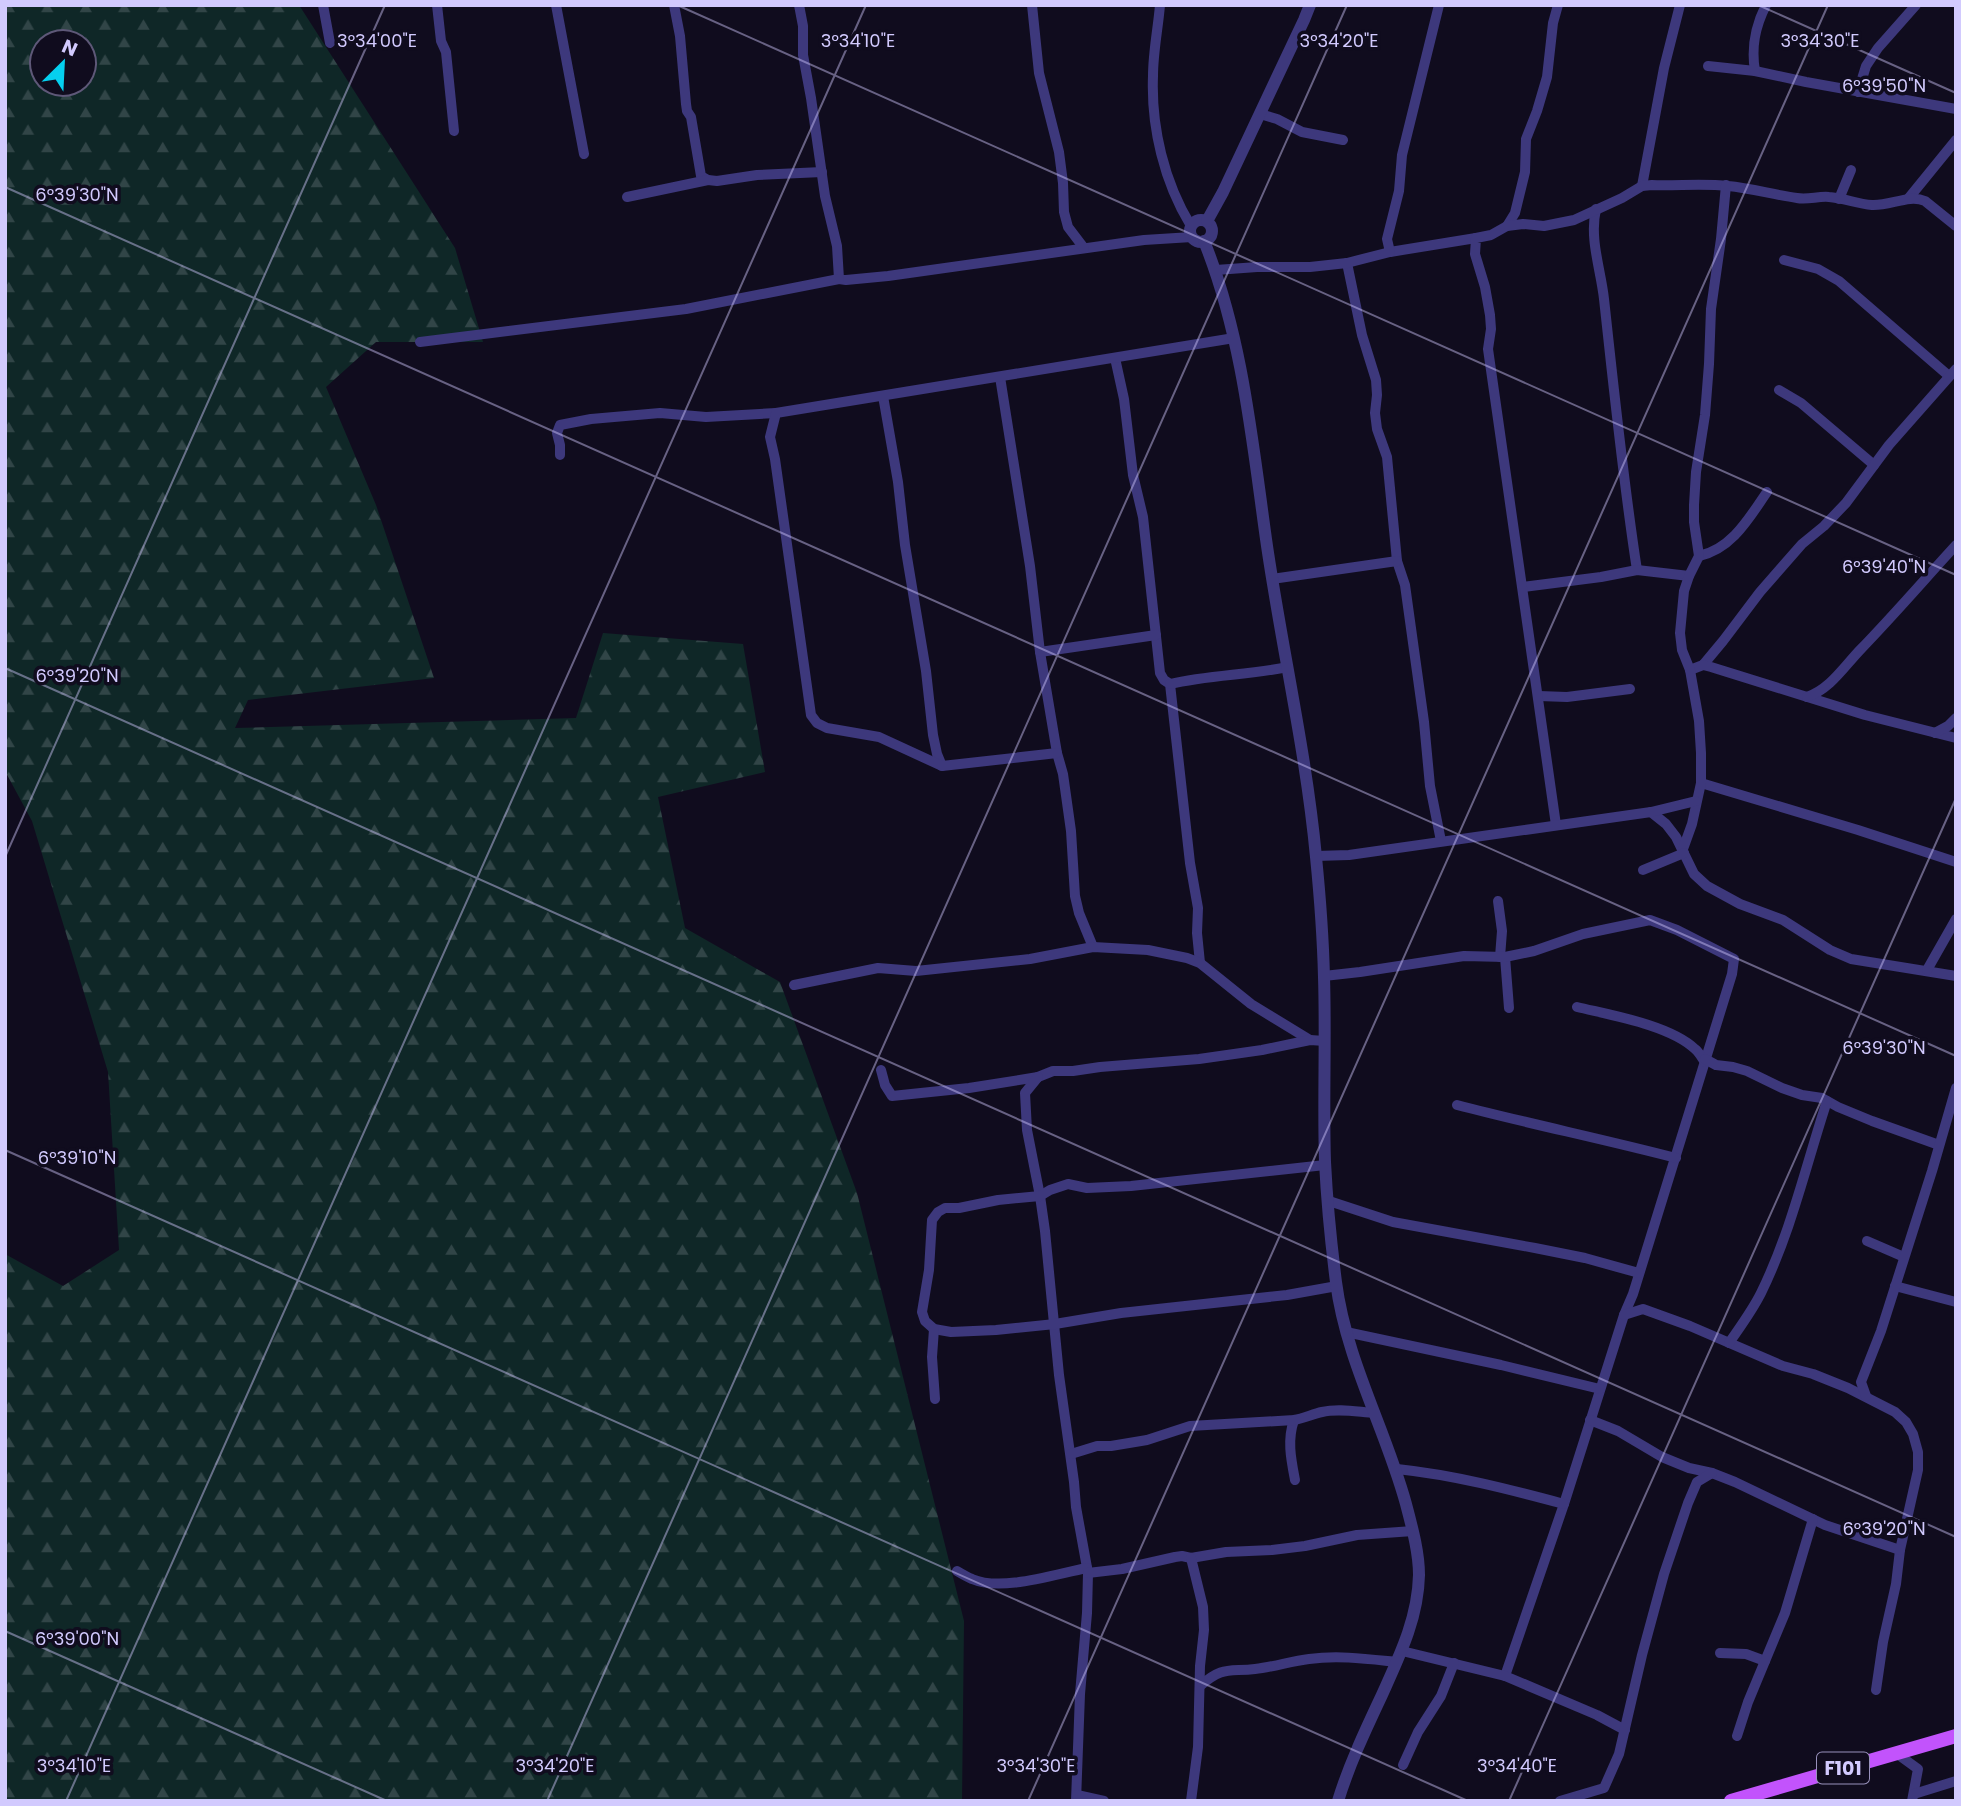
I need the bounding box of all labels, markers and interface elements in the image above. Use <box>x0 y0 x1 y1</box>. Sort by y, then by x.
north arrow <box>28 28 98 98</box>
text: 3°34'00"E <box>337 28 417 53</box>
text: 3°34'10"E <box>821 28 895 53</box>
text: 3°34'20"E <box>1300 28 1378 53</box>
text: 3°34'30"E <box>1780 28 1860 53</box>
text: N <box>58 33 82 63</box>
text: 6°39'50"N <box>1842 73 1926 98</box>
text: 6°39'30"N <box>35 182 119 207</box>
text: 6°39'40"N <box>1842 554 1926 579</box>
text: 6°39'20"N <box>35 663 119 688</box>
text: 6°39'30"N <box>1842 1035 1926 1060</box>
text: 6°39'10"N <box>38 1145 116 1170</box>
text: 6°39'20"N <box>1842 1516 1926 1541</box>
text: 6°39'00"N <box>35 1626 119 1651</box>
road number: F101 <box>1817 1752 1869 1784</box>
text: 3°34'10"E <box>37 1753 111 1778</box>
text: 3°34'20"E <box>516 1753 594 1778</box>
text: 3°34'30"E <box>996 1753 1076 1778</box>
text: 3°34'40"E <box>1477 1753 1557 1778</box>

